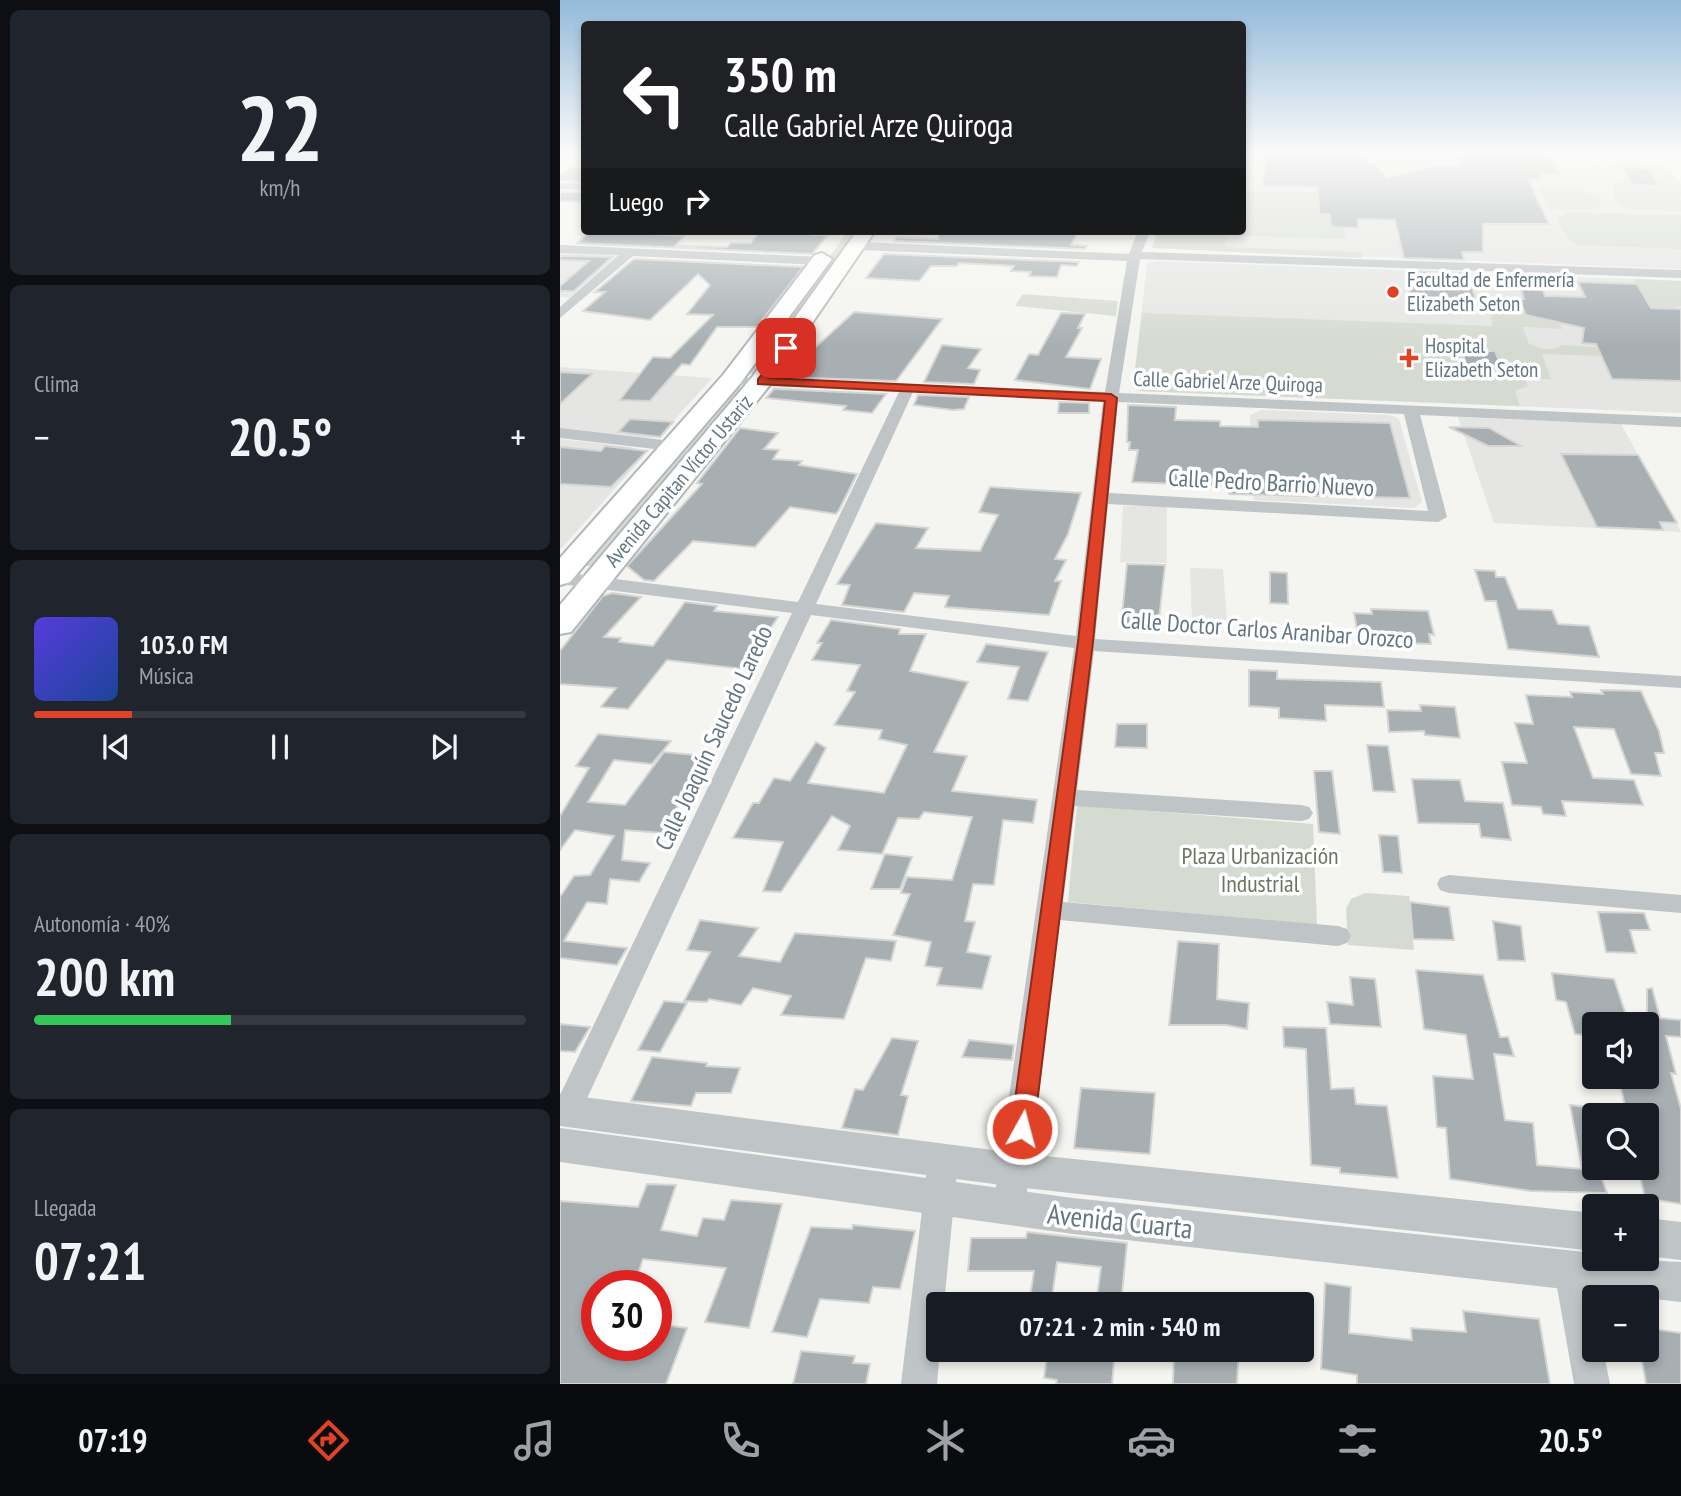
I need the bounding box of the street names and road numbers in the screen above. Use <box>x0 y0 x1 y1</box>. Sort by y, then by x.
street label: Calle Gabriel Arze Quiroga <box>1133 365 1323 398</box>
street label: Avenida Capitan Víctor Ustariz <box>599 389 759 572</box>
street label: Calle Pedro Barrio Nuevo <box>1167 462 1375 503</box>
street label: Calle Doctor Carlos Aranibar Orozco <box>1120 604 1414 655</box>
street label: Calle Joaquín Saucedo Laredo <box>648 620 779 855</box>
street label: Avenida Cuarta <box>1046 1194 1194 1247</box>

